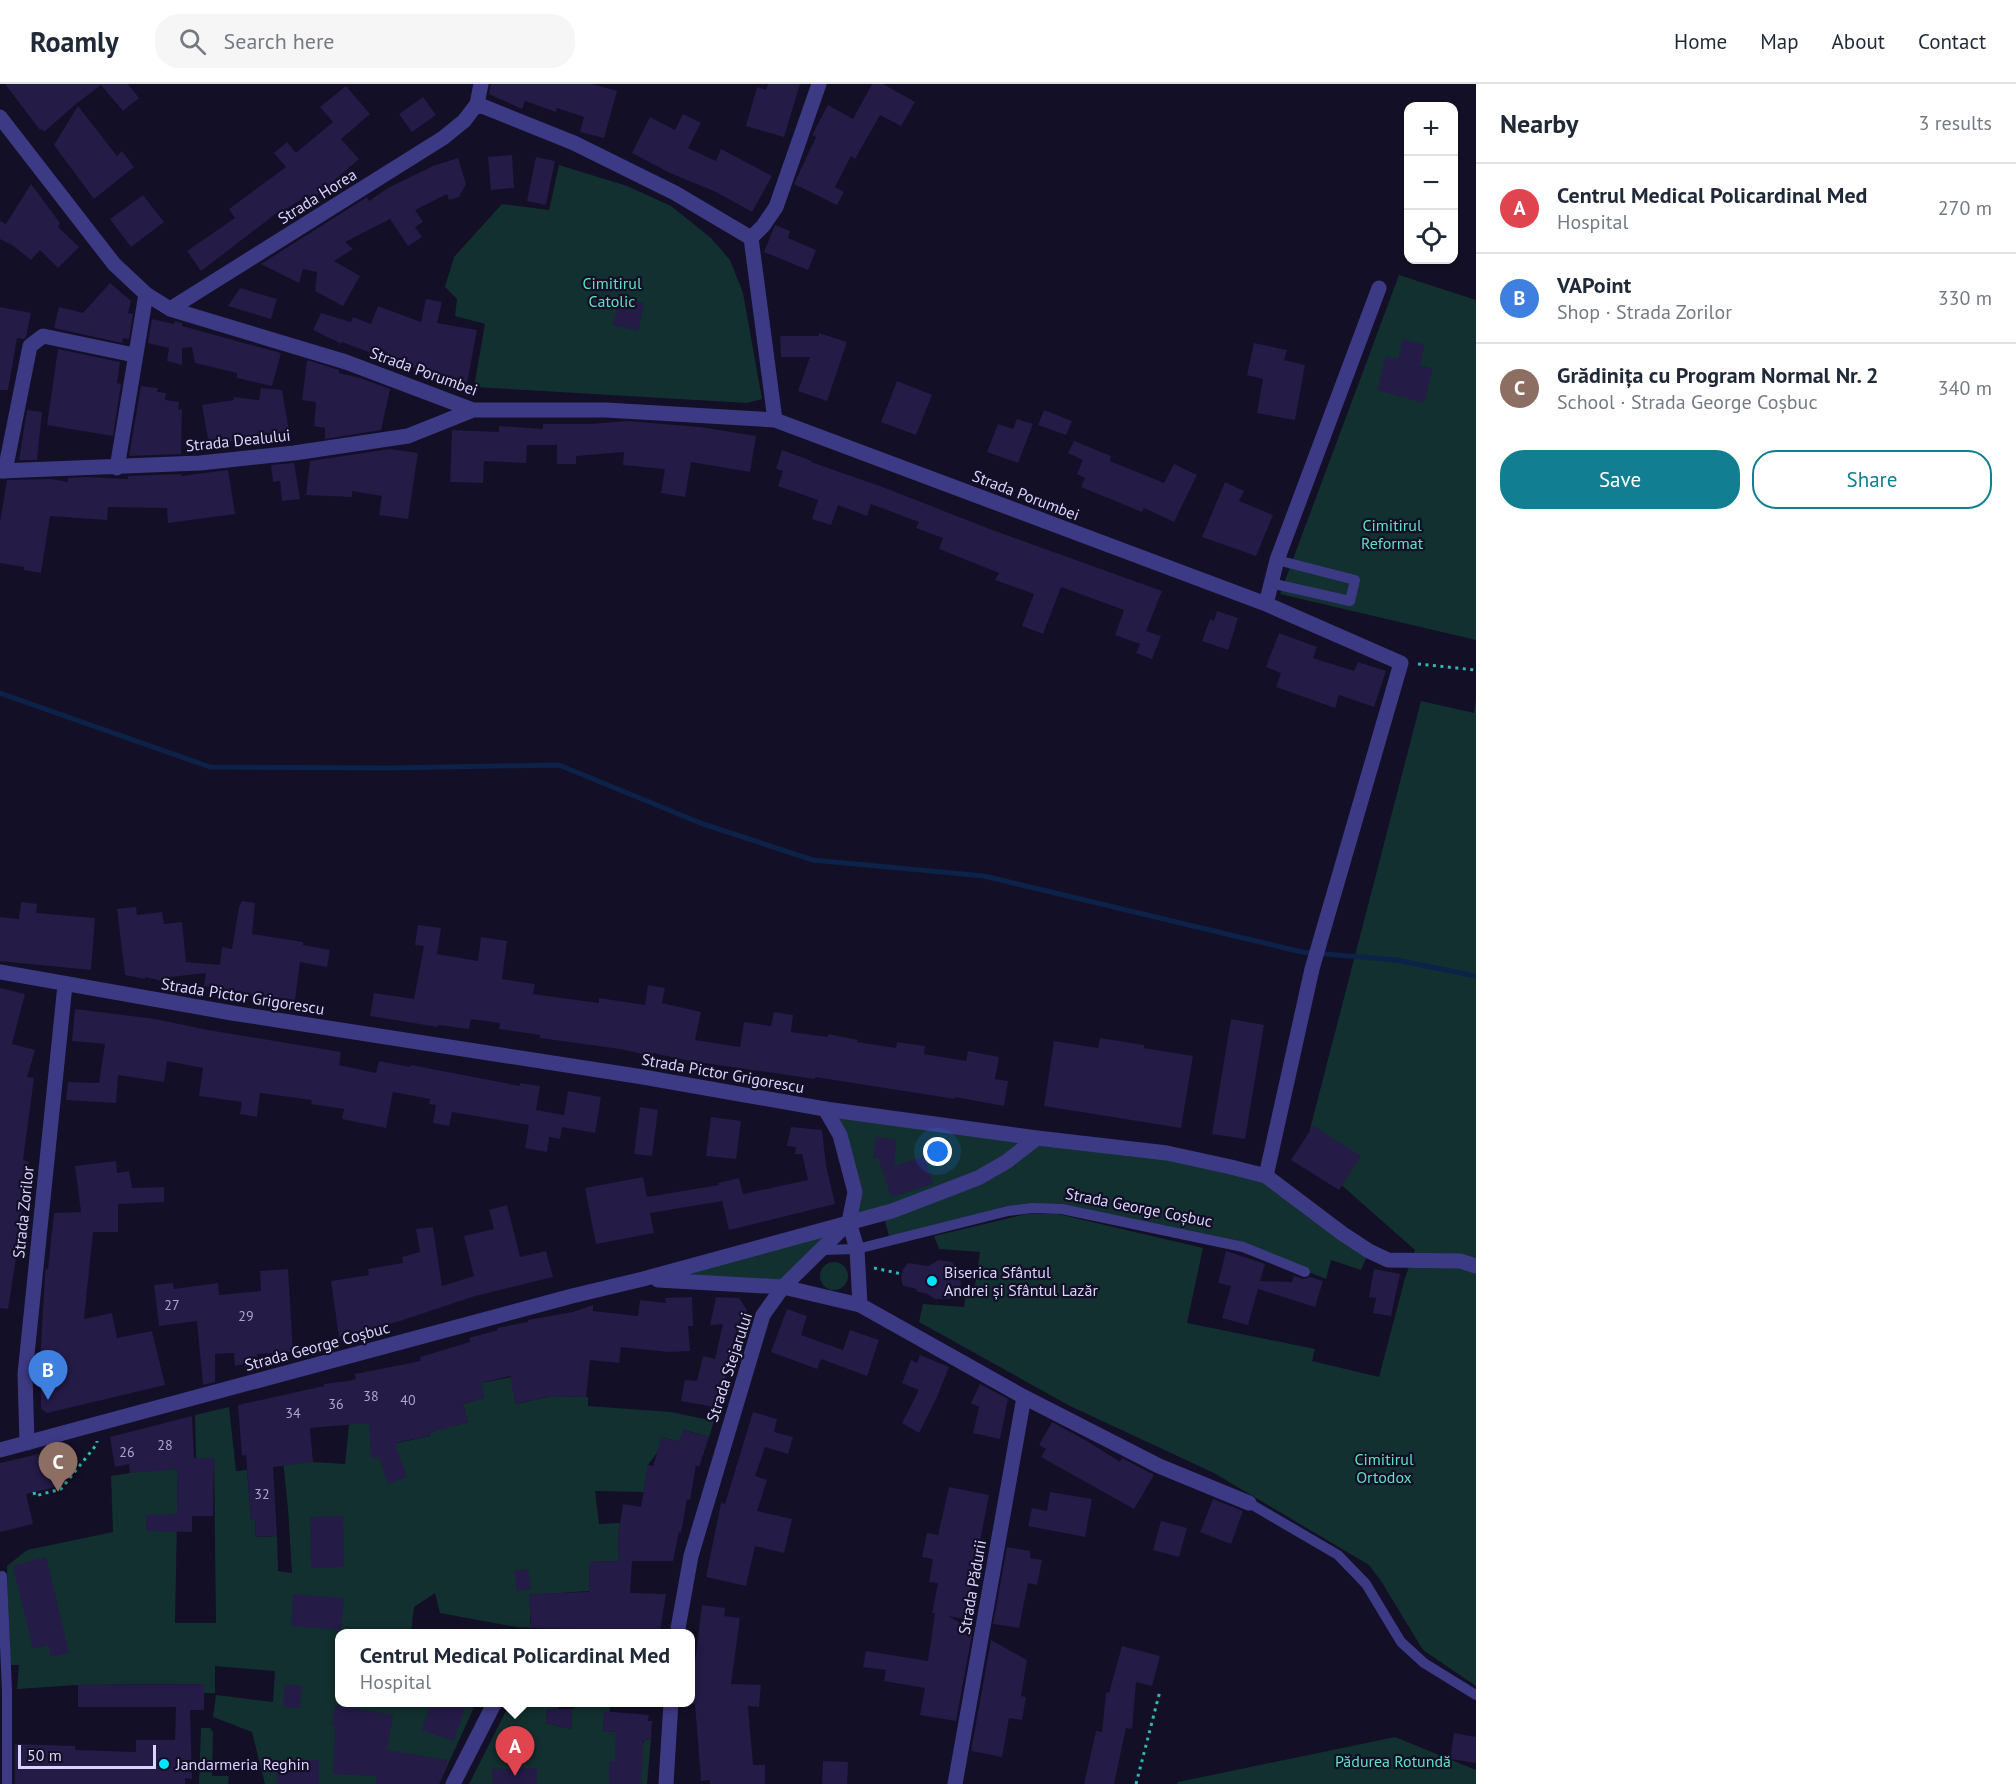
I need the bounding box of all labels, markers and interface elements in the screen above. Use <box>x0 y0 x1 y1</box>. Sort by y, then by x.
search box <box>155 14 575 68</box>
text: Roamly <box>30 23 119 60</box>
icon: search <box>176 25 209 58</box>
text: Search here <box>224 27 335 55</box>
text: Home <box>1674 28 1727 55</box>
text: Map <box>1760 28 1799 55</box>
text: About <box>1832 28 1885 55</box>
text: Contact <box>1918 28 1986 55</box>
map controls <box>1404 102 1458 264</box>
button: + <box>1404 102 1458 156</box>
text: Nearby <box>1500 107 1578 140</box>
text: 3 results <box>1919 110 1992 136</box>
button: − <box>1404 156 1458 210</box>
street label: Strada Horea <box>274 164 360 228</box>
text: Centrul Medical Policardinal Med <box>1557 181 1867 209</box>
text: A <box>1513 195 1526 221</box>
text: 270 m <box>1938 195 1992 221</box>
text: Hospital <box>1557 209 1628 235</box>
button: locate <box>1404 210 1458 264</box>
text: VAPoint <box>1557 271 1631 299</box>
park label: Cimitirul Catolic <box>582 273 642 311</box>
text: B <box>1514 285 1525 311</box>
text: 330 m <box>1938 285 1992 311</box>
text: Shop · Strada Zorilor <box>1557 299 1732 325</box>
street label: Strada Porumbei <box>367 342 481 400</box>
text: Grădinița cu Program Normal Nr. 2 <box>1557 361 1878 389</box>
text: C <box>1514 375 1525 401</box>
text: 340 m <box>1938 375 1992 401</box>
text: School · Strada George Coșbuc <box>1557 389 1817 415</box>
street label: Strada Dealului <box>184 425 292 455</box>
button: Save <box>1500 450 1740 509</box>
button: Share <box>1752 450 1992 509</box>
street label: Strada Porumbei <box>970 465 1082 525</box>
park label: Cimitirul Reformat <box>1361 515 1424 553</box>
street label: Strada Pictor Grigorescu <box>160 973 326 1019</box>
street label: Strada Pictor Grigorescu <box>640 1049 806 1097</box>
your location <box>923 1137 952 1166</box>
street label: Strada Zorilor <box>8 1164 38 1259</box>
street label: Strada George Coșbuc <box>1064 1183 1214 1231</box>
place label: Biserica Sfântul Andrei și Sfântul Lazăr <box>944 1262 1098 1300</box>
marker: Biserica Sfântul Andrei și Sfântul Lazăr <box>925 1274 939 1288</box>
house number: 27 <box>164 1296 180 1314</box>
house number: 29 <box>238 1307 254 1325</box>
street label: Strada Stejarului <box>702 1310 756 1424</box>
street label: Strada George Coșbuc <box>242 1317 392 1375</box>
pin: B <box>28 1350 68 1400</box>
house number: 38 <box>363 1387 379 1405</box>
house number: 40 <box>400 1391 416 1409</box>
house number: 36 <box>328 1395 344 1413</box>
house number: 34 <box>285 1404 301 1422</box>
house number: 28 <box>157 1436 173 1454</box>
pin: C <box>38 1442 78 1492</box>
house number: 26 <box>119 1443 135 1461</box>
park label: Cimitirul Ortodox <box>1354 1449 1414 1487</box>
house number: 32 <box>254 1485 270 1503</box>
street label: Strada Pădurii <box>954 1538 990 1636</box>
popup <box>335 1629 695 1707</box>
text: Centrul Medical Policardinal Med <box>360 1641 670 1669</box>
text: Hospital <box>360 1669 431 1695</box>
pin: A <box>496 1726 534 1776</box>
scale bar <box>18 1742 156 1770</box>
text: 50 m <box>27 1745 62 1765</box>
park label: Pădurea Rotundă <box>1335 1751 1451 1771</box>
place label: Jandarmeria Reghin <box>175 1754 309 1774</box>
marker: Jandarmeria Reghin <box>157 1757 171 1771</box>

